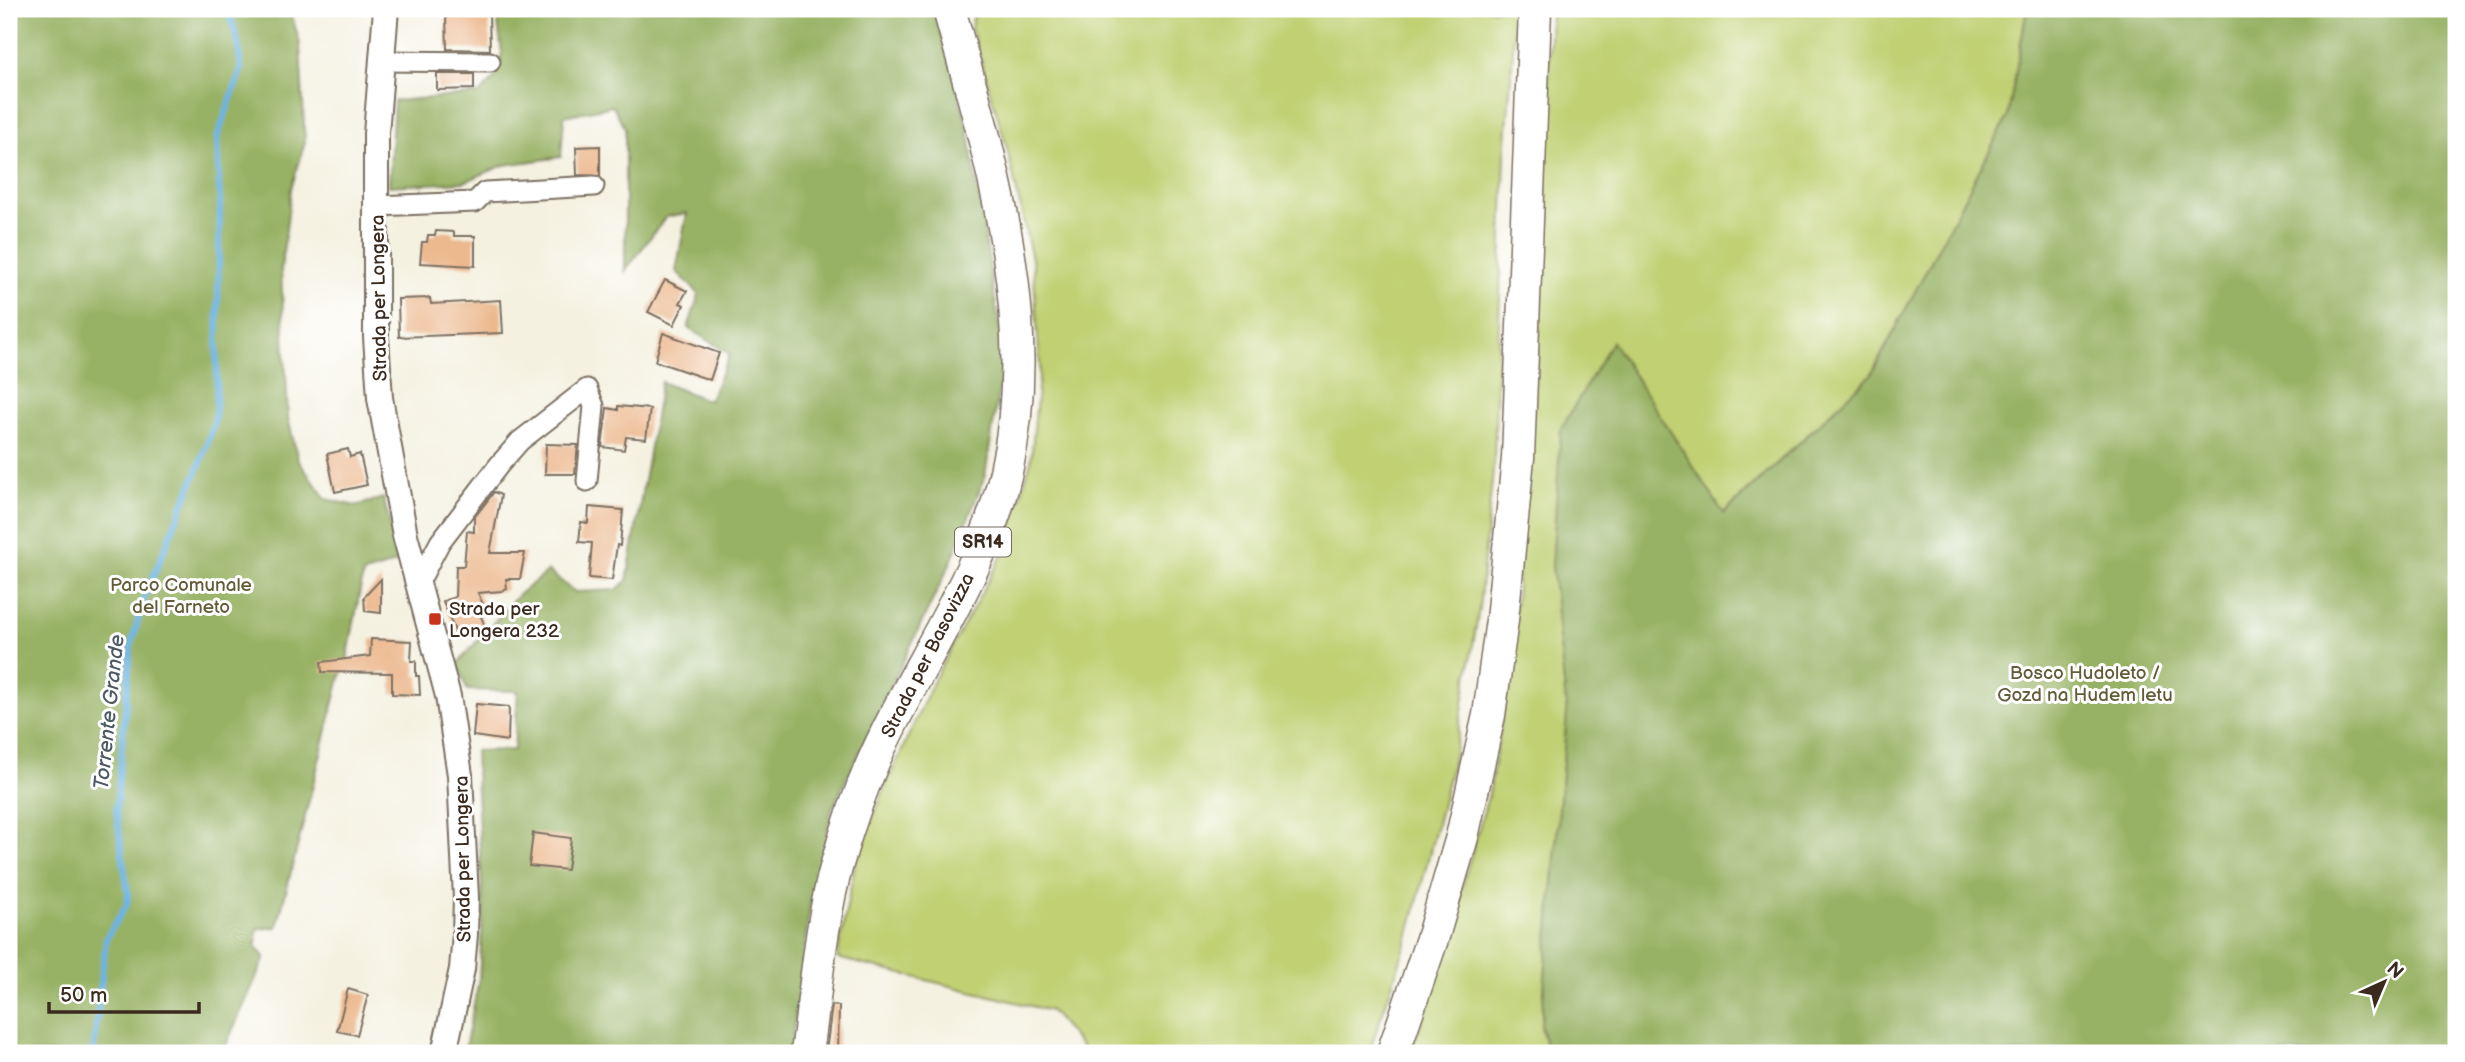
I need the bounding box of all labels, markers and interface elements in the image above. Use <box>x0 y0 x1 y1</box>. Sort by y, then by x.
street label: Strada per Longera <box>367 214 392 382</box>
road number: SR14 <box>955 528 1011 556</box>
street label: Strada per Basovizza <box>877 570 980 742</box>
park label: Parco Comunale del Farneto <box>110 574 252 619</box>
place label: Strada per Longera 232 <box>449 598 560 643</box>
marker: Strada per Longera 232 <box>427 611 443 627</box>
water label: Torrente Grande <box>89 633 130 791</box>
park label: Bosco Hudoleto / Gozd na Hudem letu <box>1997 662 2173 707</box>
street label: Strada per Longera <box>451 775 476 943</box>
north arrow <box>2350 946 2420 1016</box>
text: N <box>2382 958 2408 984</box>
scale bar <box>49 971 200 1015</box>
text: 50 m <box>60 983 107 1008</box>

